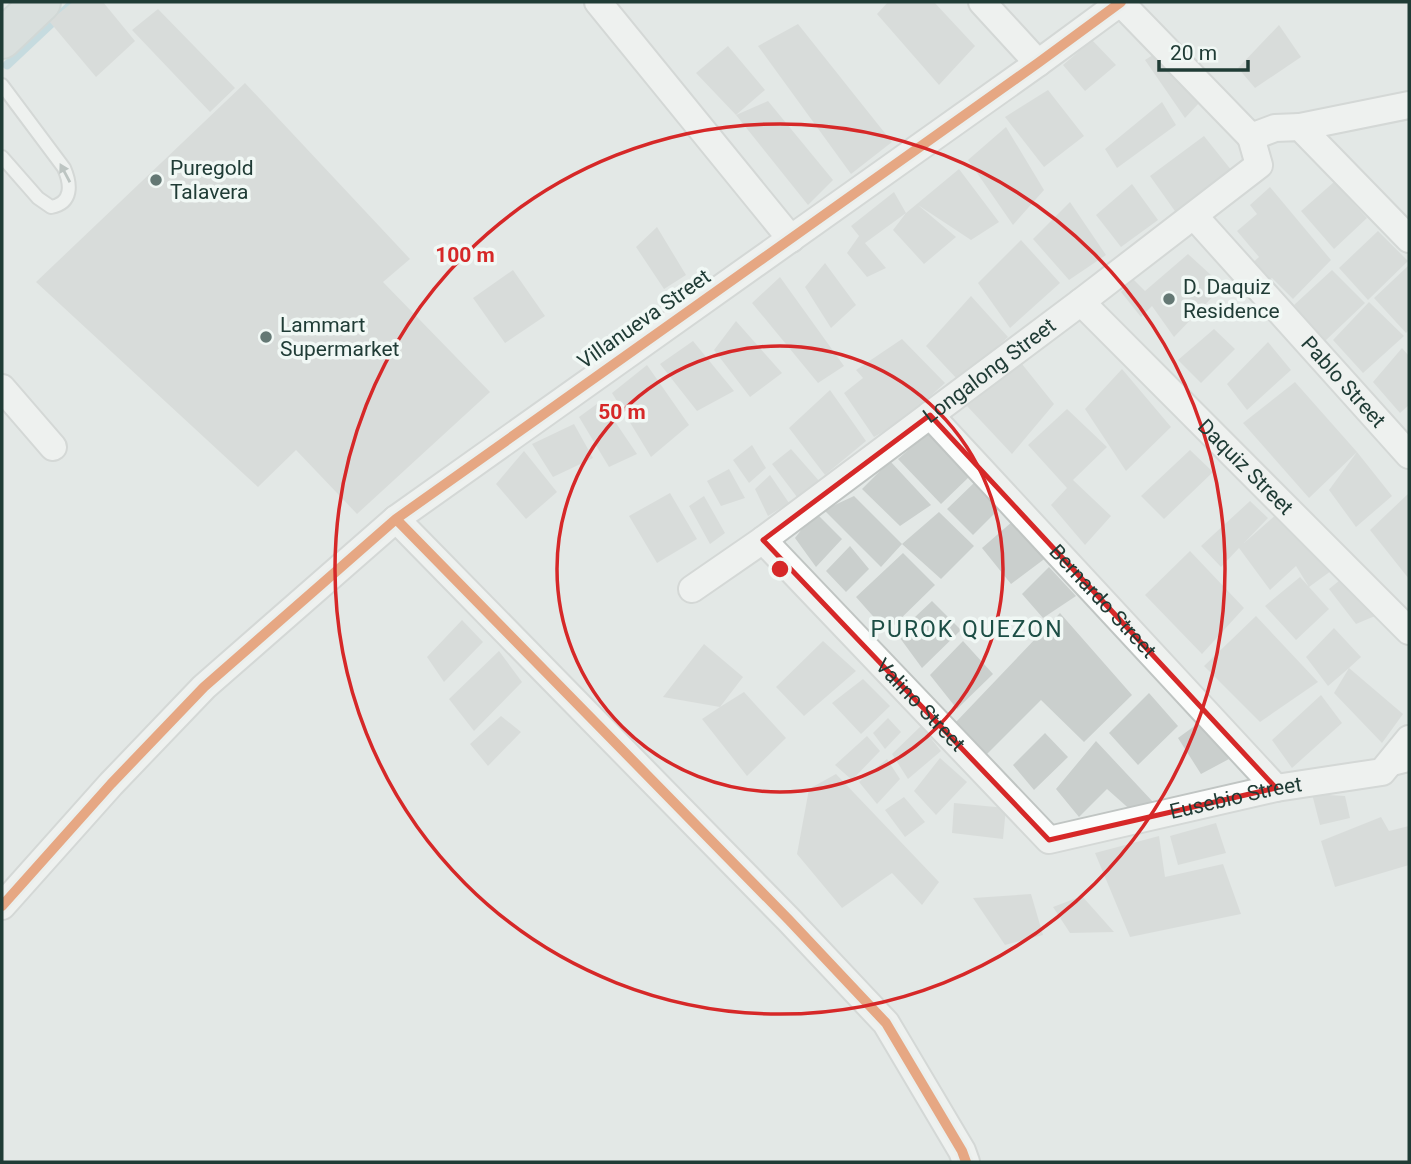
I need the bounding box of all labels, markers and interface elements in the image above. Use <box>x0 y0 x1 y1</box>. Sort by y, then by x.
scale bar <box>1159 28 1248 72</box>
text: 20 m <box>1170 41 1217 65</box>
place label: Puregold Talavera <box>170 156 254 204</box>
one-way arrow <box>59 163 71 182</box>
marker: Puregold Talavera <box>148 172 164 188</box>
text: 100 m <box>435 243 495 267</box>
street label: Villanueva Street <box>573 264 715 374</box>
place label: D. Daquiz Residence <box>1183 275 1280 323</box>
marker: D. Daquiz Residence <box>1161 291 1177 307</box>
place label: Lammart Supermarket <box>280 313 400 361</box>
street label: Longalong Street <box>918 313 1060 428</box>
marker: Lammart Supermarket <box>258 329 274 345</box>
street label: Pablo Street <box>1296 332 1391 433</box>
text: 50 m <box>598 400 646 424</box>
street label: Daquiz Street <box>1193 414 1298 520</box>
street label: Bernardo Street <box>1044 540 1161 663</box>
centre of rings <box>768 557 792 581</box>
district label: PUROK QUEZON <box>870 616 1064 643</box>
street label: Valino Street <box>871 654 970 756</box>
street label: Eusebio Street <box>1167 772 1304 824</box>

